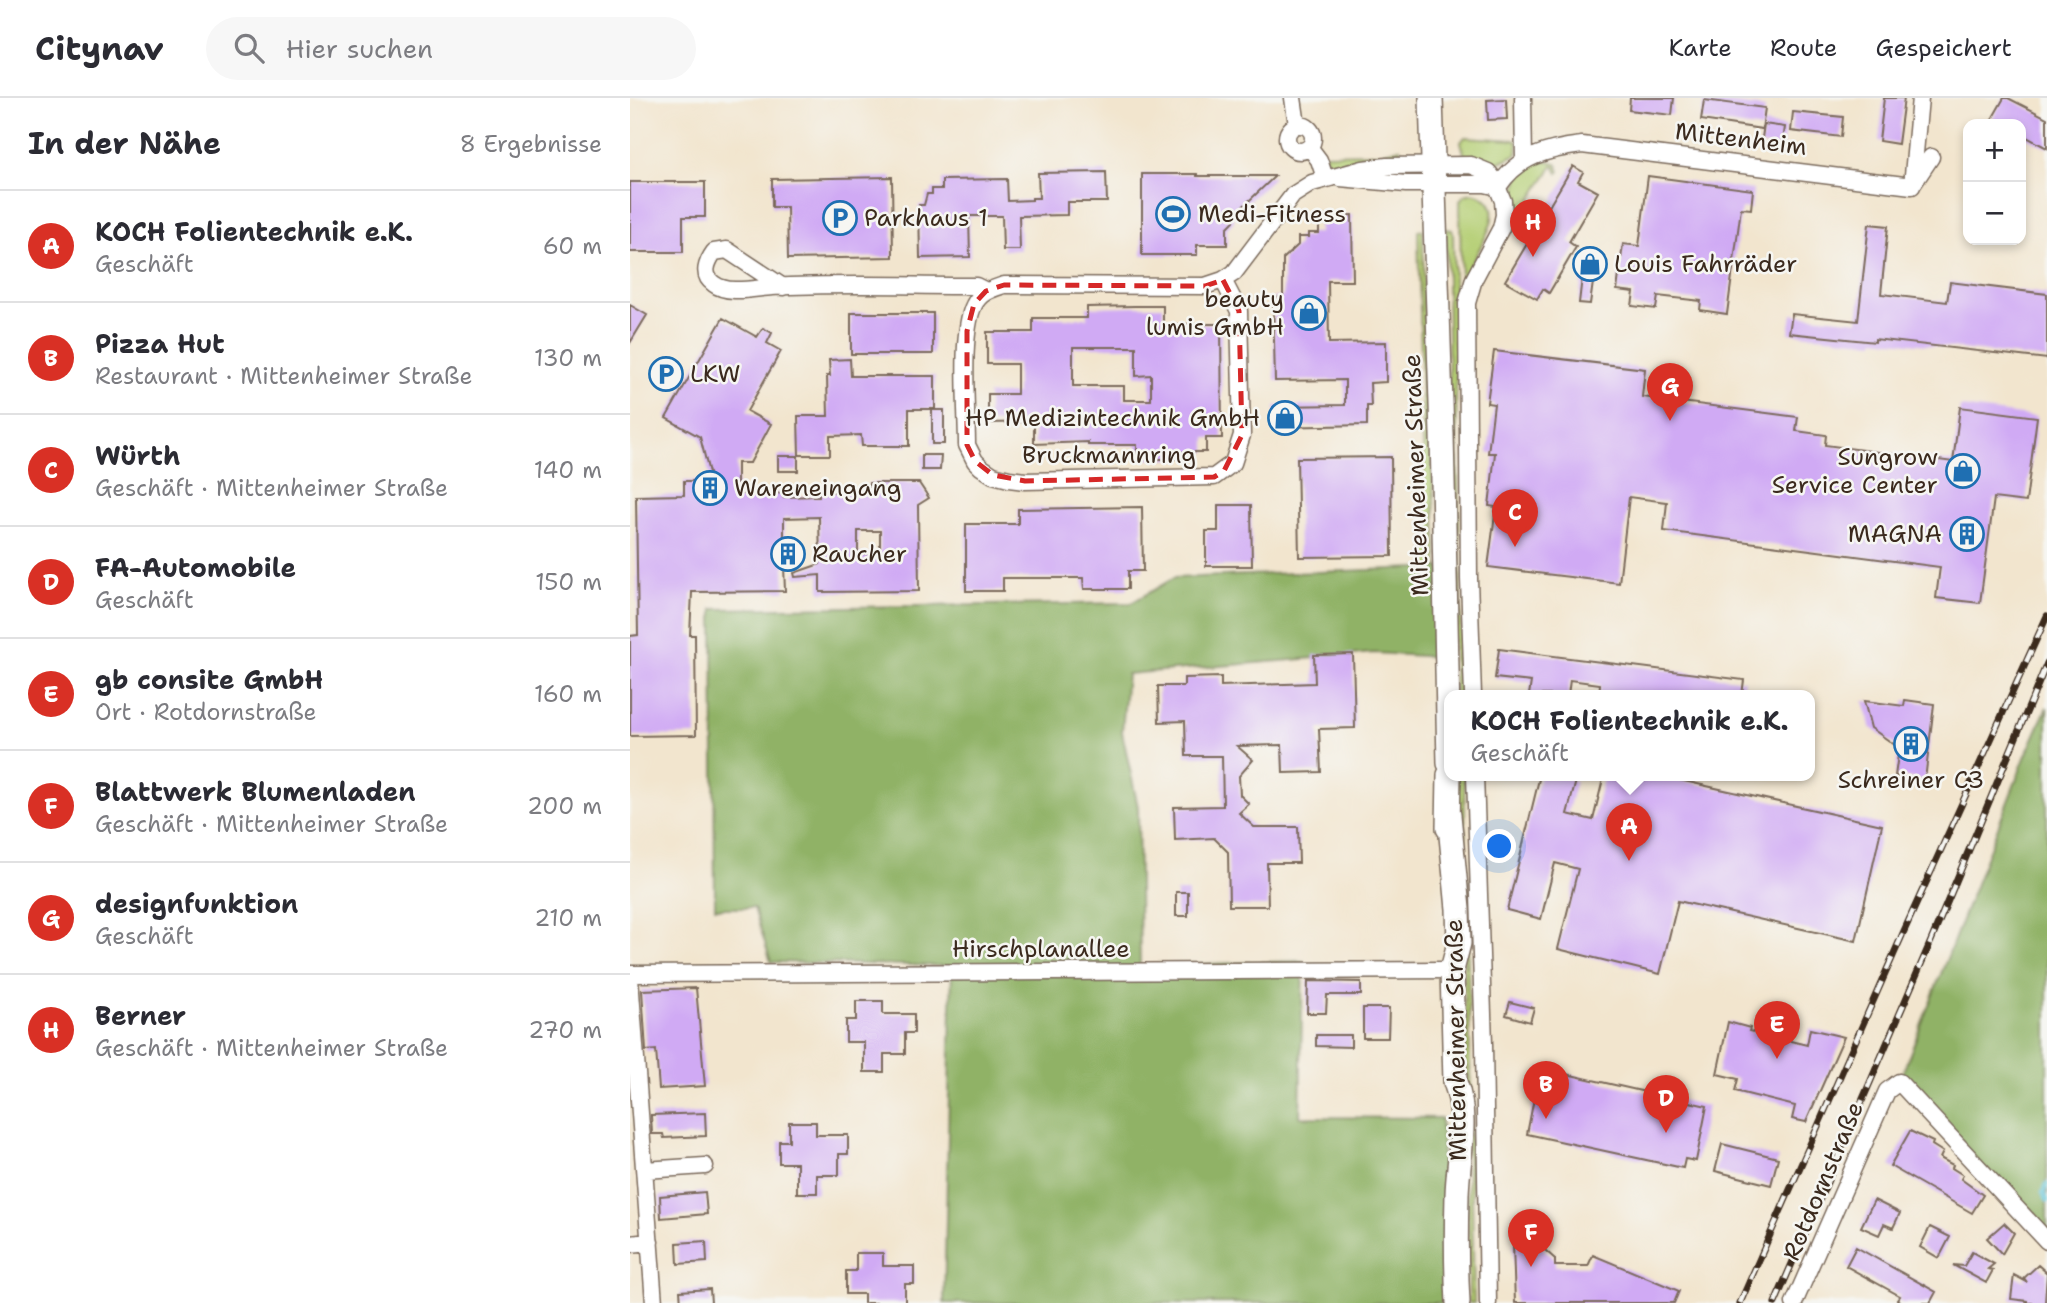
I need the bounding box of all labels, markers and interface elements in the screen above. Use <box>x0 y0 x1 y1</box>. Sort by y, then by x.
search box <box>206 17 696 80</box>
text: Citynav <box>35 26 164 71</box>
icon: search <box>230 29 268 67</box>
text: Hier suchen <box>286 31 433 66</box>
text: Karte <box>1668 32 1732 64</box>
text: Route <box>1770 32 1837 64</box>
text: Gespeichert <box>1875 32 2012 64</box>
street label: Mittenheim <box>1673 115 1809 163</box>
map controls <box>1963 119 2026 245</box>
button: + <box>1963 119 2026 182</box>
text: In der Nähe <box>28 123 221 164</box>
text: 8 Ergebnisse <box>460 129 602 159</box>
button: − <box>1963 182 2026 245</box>
sports icon: Medi-Fitness <box>1154 195 1192 233</box>
place label: Medi-Fitness <box>1198 198 1346 230</box>
parking icon: Parkhaus 1 <box>821 199 859 237</box>
pin: H <box>1510 199 1556 257</box>
place label: Parkhaus 1 <box>864 202 988 234</box>
text: KOCH Folientechnik e.K. <box>95 214 413 249</box>
text: A <box>42 231 60 261</box>
text: 60 m <box>543 231 602 261</box>
shop icon: Louis Fahrräder <box>1571 245 1609 283</box>
place label: Louis Fahrräder <box>1614 248 1797 280</box>
text: Geschäft <box>95 249 194 279</box>
place label: beauty lumis GmbH <box>1146 283 1284 343</box>
shop icon: beauty lumis GmbH <box>1290 294 1328 332</box>
text: Pizza Hut <box>95 326 225 361</box>
text: B <box>44 343 58 373</box>
text: 130 m <box>534 343 602 373</box>
street label: Mittenheimer Straße <box>1396 353 1436 597</box>
parking icon: LKW <box>647 355 685 393</box>
place label: LKW <box>690 358 741 390</box>
text: Restaurant · Mittenheimer Straße <box>95 361 472 391</box>
pin: G <box>1647 363 1693 421</box>
shop icon: HP Medizintechnik GmbH <box>1266 399 1304 437</box>
place label: HP Medizintechnik GmbH <box>965 402 1260 434</box>
text: Würth <box>95 438 180 473</box>
street label: Bruckmannring <box>1022 439 1196 471</box>
place label: Sungrow Service Center <box>1772 441 1938 501</box>
shop icon: Sungrow Service Center <box>1944 452 1982 490</box>
text: C <box>44 455 58 485</box>
text: 140 m <box>534 455 602 485</box>
building icon: Wareneingang <box>691 469 729 507</box>
place label: Wareneingang <box>734 472 902 504</box>
text: Geschäft · Mittenheimer Straße <box>95 473 448 503</box>
pin: C <box>1492 489 1538 547</box>
building icon: MAGNA <box>1948 515 1986 553</box>
place label: MAGNA <box>1848 518 1942 550</box>
building icon: Raucher <box>769 535 807 573</box>
place label: Raucher <box>812 538 907 570</box>
text: FA-Automobile <box>95 550 296 585</box>
text: D <box>43 567 59 597</box>
text: 150 m <box>535 567 602 597</box>
text: Geschäft <box>95 585 194 615</box>
text: gb consite GmbH <box>95 662 323 697</box>
text: E <box>43 679 59 709</box>
text: 160 m <box>534 679 602 709</box>
popup <box>1444 690 1815 781</box>
text: Ort · Rotdornstraße <box>95 697 317 727</box>
text: KOCH Folientechnik e.K. <box>1470 703 1789 738</box>
building icon: Schreiner C3 <box>1892 725 1930 763</box>
text: Geschäft <box>1470 738 1569 768</box>
place label: Schreiner C3 <box>1838 764 1984 796</box>
text: Blattwerk Blumenladen <box>95 774 416 809</box>
text: F <box>44 791 58 821</box>
text: 200 m <box>527 791 602 821</box>
pin: A <box>1606 803 1652 861</box>
text: Geschäft · Mittenheimer Straße <box>95 809 448 839</box>
your location <box>1482 829 1516 863</box>
text: designfunktion <box>95 886 298 921</box>
text: G <box>42 903 60 933</box>
text: 210 m <box>534 903 602 933</box>
street label: Mittenheimer Straße <box>1438 919 1474 1161</box>
text: Geschäft <box>95 921 194 951</box>
street label: Hirschplanallee <box>952 933 1130 965</box>
text: Berner <box>95 998 186 1033</box>
pin: E <box>1754 1001 1800 1059</box>
text: H <box>43 1015 59 1045</box>
text: 270 m <box>528 1015 602 1045</box>
text: Geschäft · Mittenheimer Straße <box>95 1033 448 1063</box>
pin: B <box>1523 1061 1569 1119</box>
pin: D <box>1643 1075 1689 1133</box>
street label: Rotdornstraße <box>1775 1097 1871 1265</box>
pin: F <box>1508 1209 1554 1267</box>

